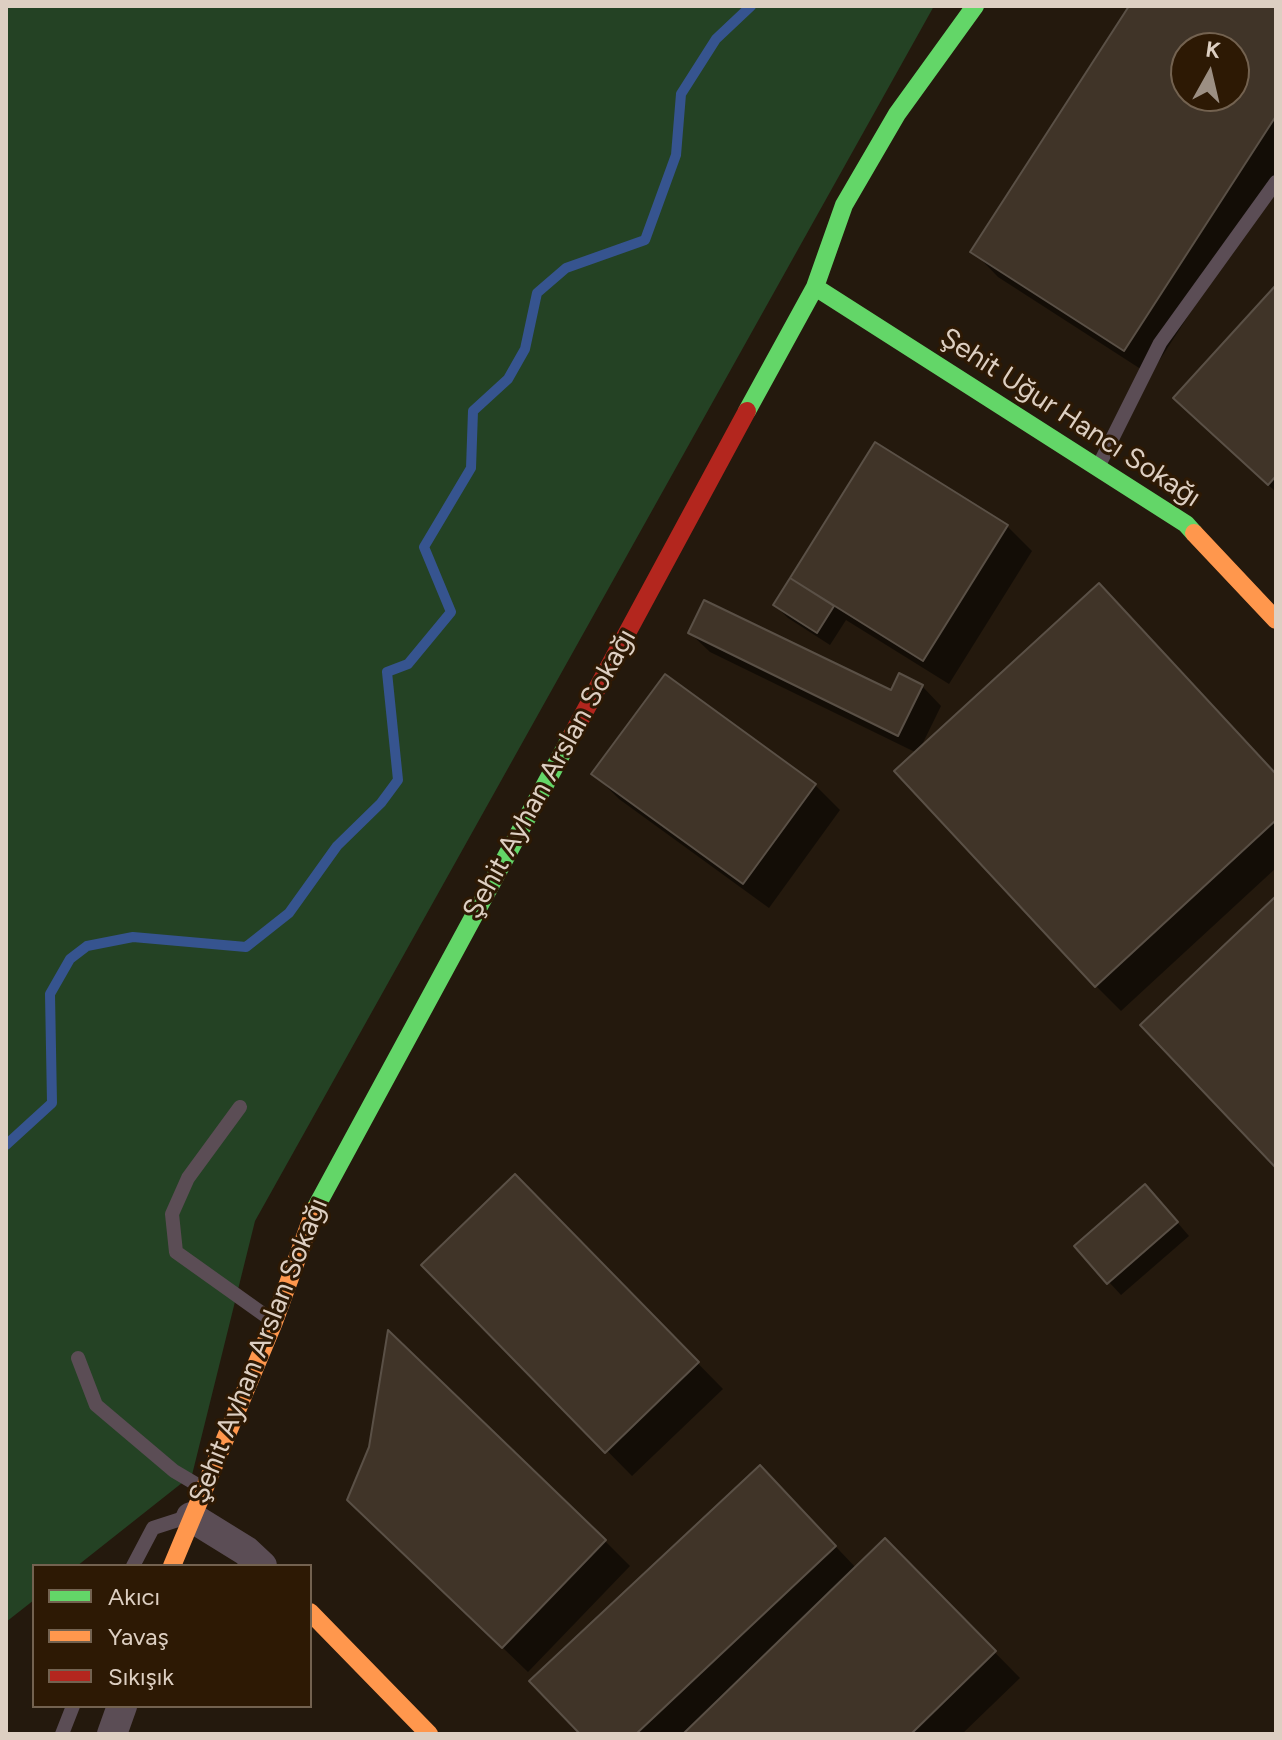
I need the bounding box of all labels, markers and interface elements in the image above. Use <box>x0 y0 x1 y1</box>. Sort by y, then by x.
north arrow <box>1170 32 1250 112</box>
text: K <box>1204 35 1222 64</box>
street label: Şehit Uğur Hancı Sokağı <box>933 321 1207 515</box>
street label: Şehit Ayhan Arslan Sokağı <box>456 623 644 925</box>
street label: Şehit Ayhan Arslan Sokağı <box>182 1193 336 1509</box>
legend <box>32 1564 312 1708</box>
text: Akıcı <box>108 1582 160 1611</box>
text: Yavaş <box>108 1622 169 1651</box>
text: Sıkışık <box>108 1662 174 1691</box>

